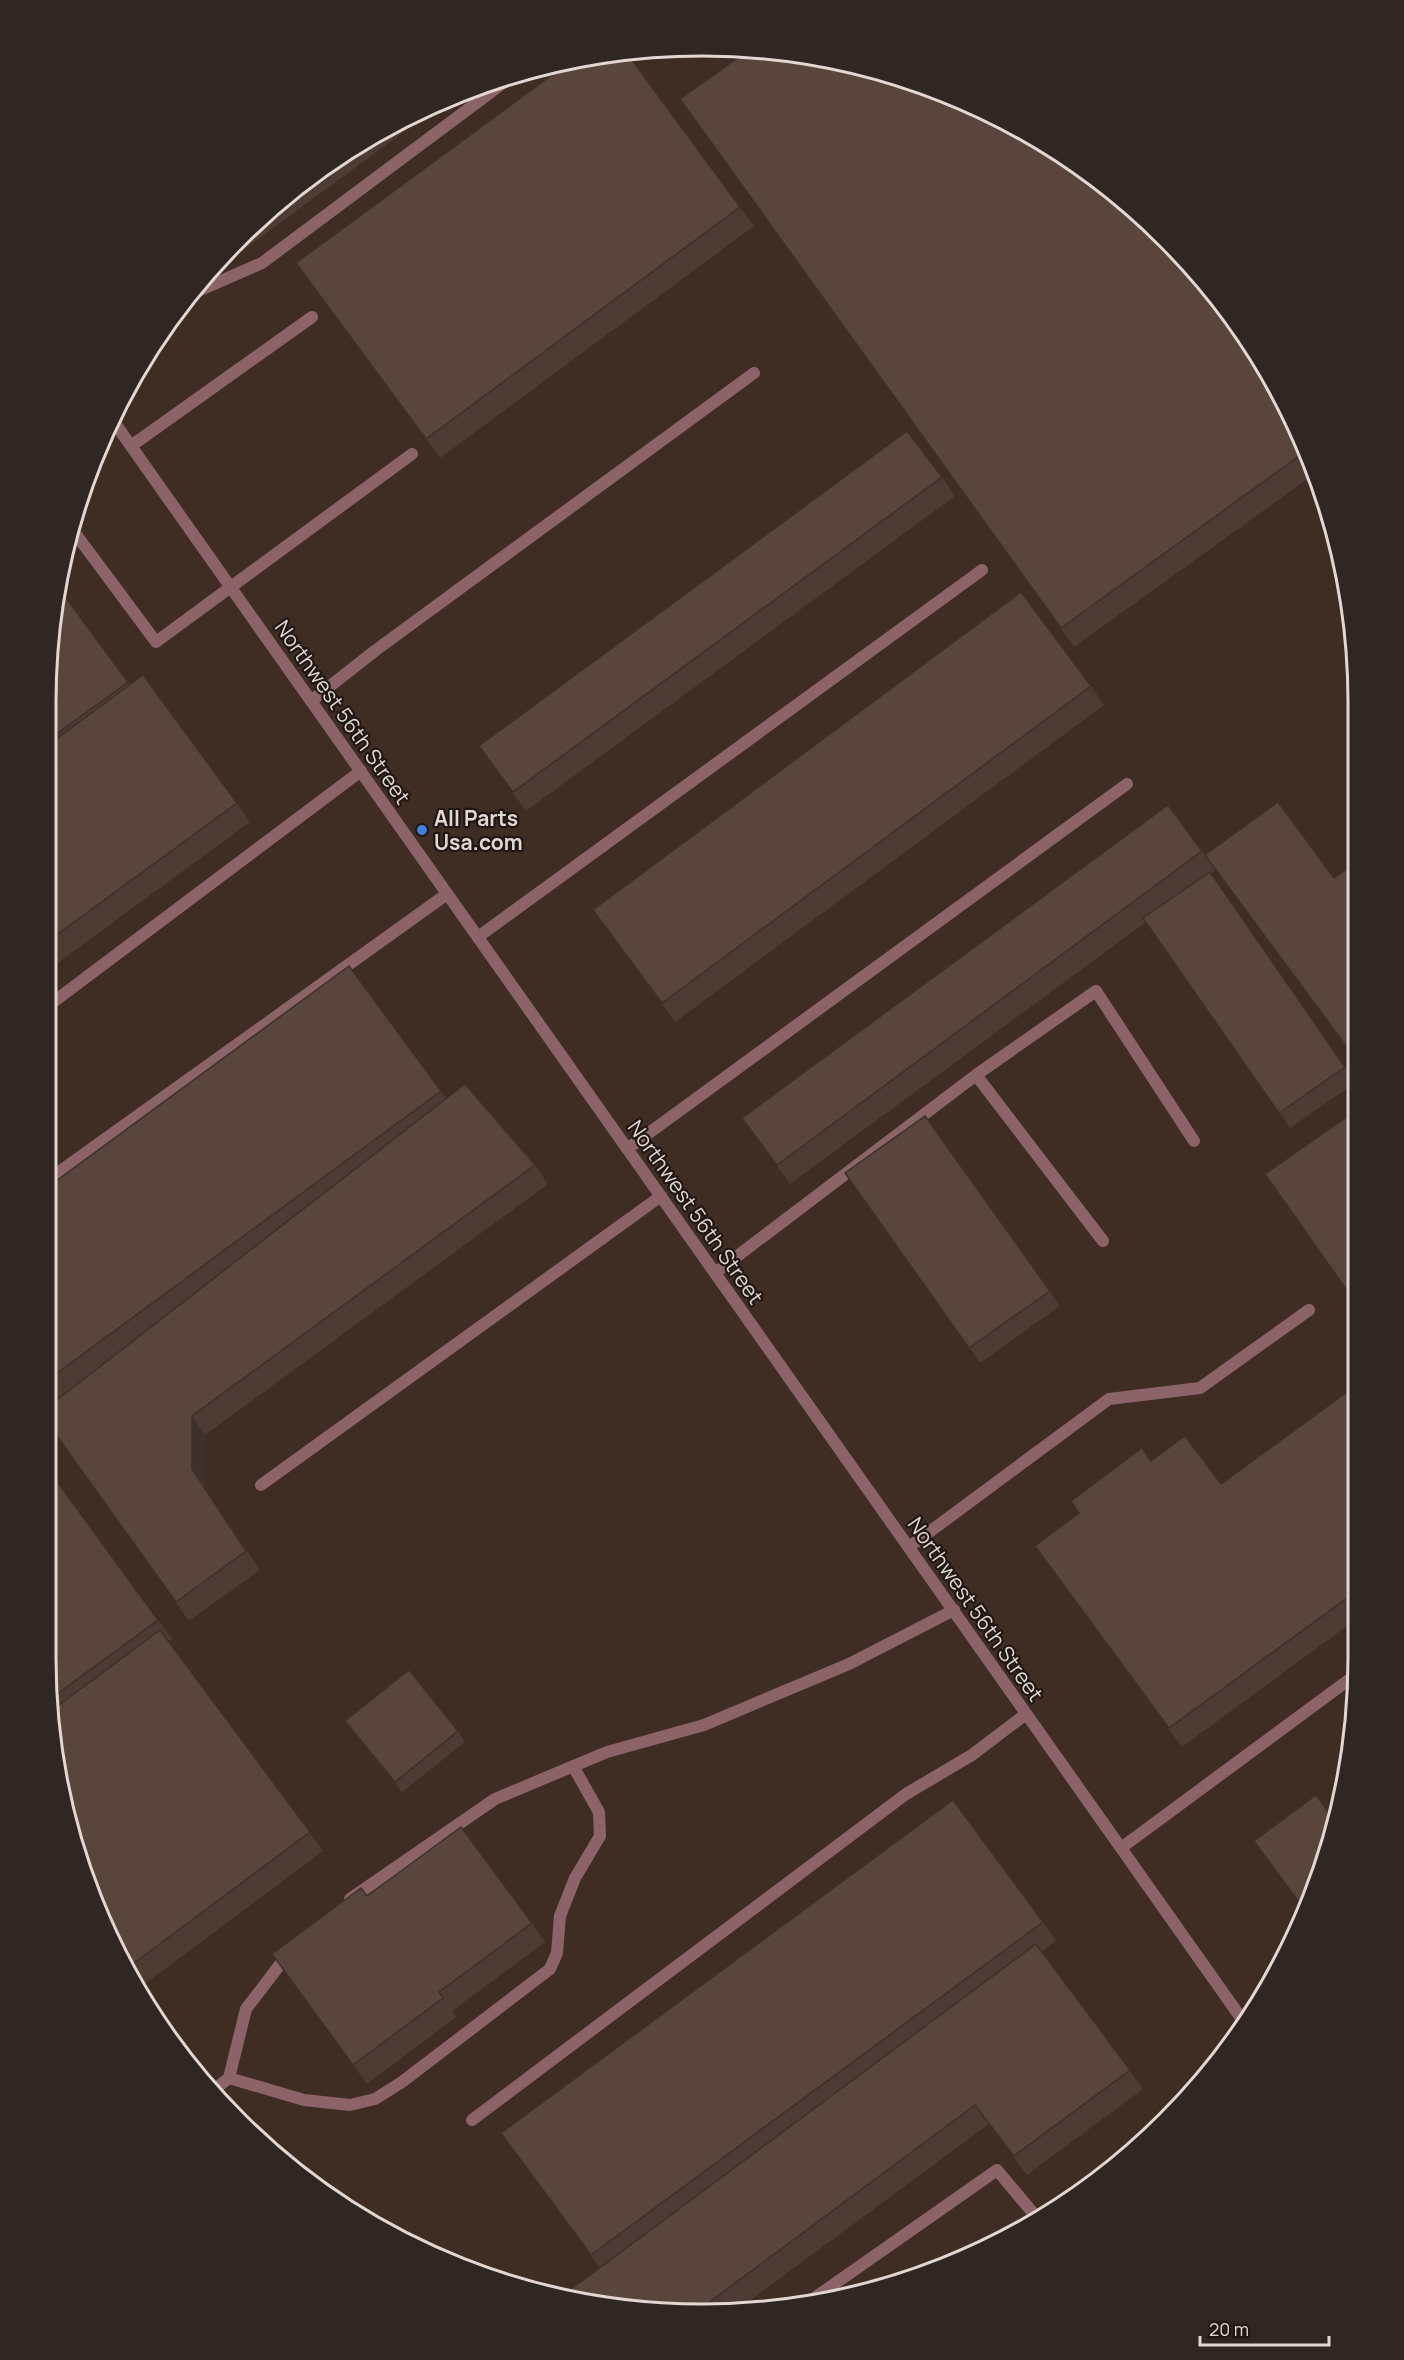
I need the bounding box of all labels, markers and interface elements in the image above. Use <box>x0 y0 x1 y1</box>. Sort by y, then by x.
street label: Northwest 56th Street <box>269 614 417 810</box>
place label: All Parts Usa.com <box>434 804 523 856</box>
marker: All Parts Usa.com <box>415 823 429 837</box>
street label: Northwest 56th Street <box>622 1114 770 1310</box>
street label: Northwest 56th Street <box>902 1511 1050 1707</box>
scale bar <box>1200 2309 1329 2347</box>
text: 20 m <box>1209 2317 1249 2341</box>

